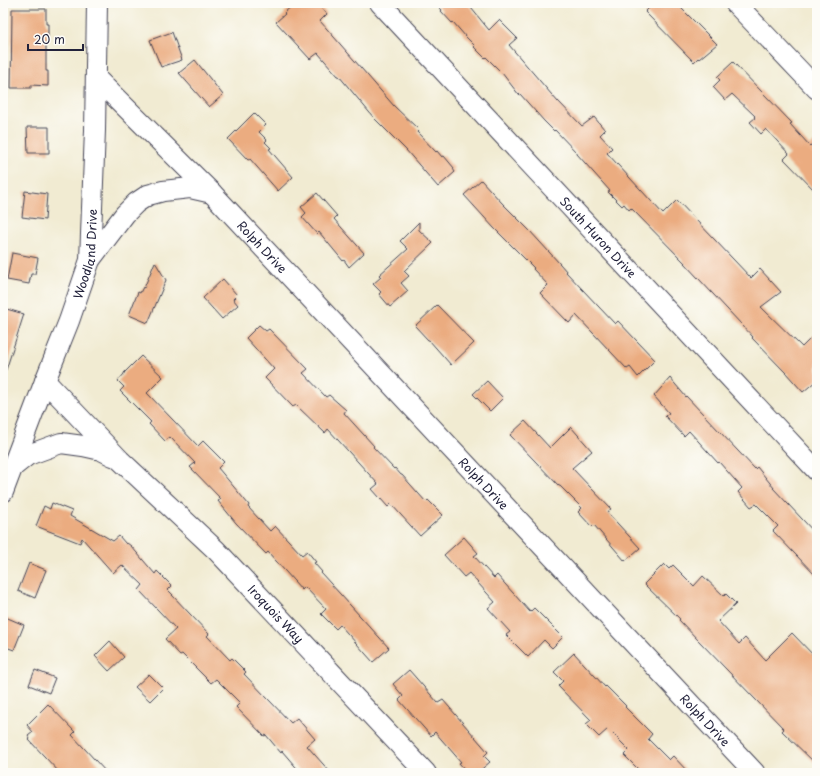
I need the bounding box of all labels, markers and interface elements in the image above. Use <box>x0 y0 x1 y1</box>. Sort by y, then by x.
scale bar <box>28 26 83 52</box>
text: 20 m <box>34 30 65 48</box>
street label: South Huron Drive <box>556 192 641 281</box>
street label: Woodland Drive <box>68 209 101 301</box>
street label: Rolph Drive <box>233 217 291 277</box>
street label: Rolph Drive <box>455 453 513 514</box>
street label: Iroquois Way <box>244 580 308 647</box>
street label: Rolph Drive <box>676 690 734 750</box>

